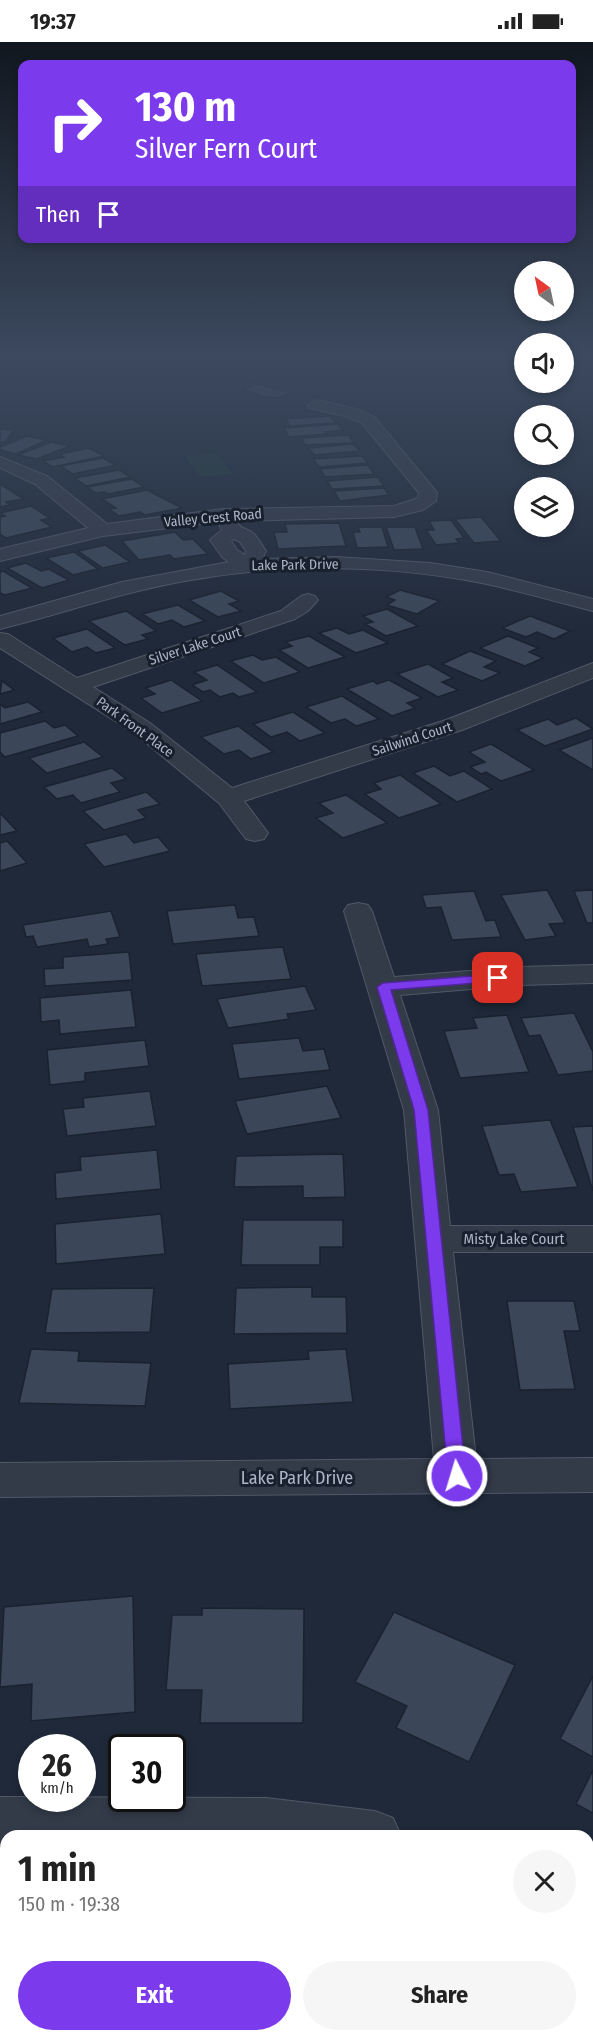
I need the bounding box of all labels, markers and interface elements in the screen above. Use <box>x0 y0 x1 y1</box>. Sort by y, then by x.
text: 19:37 <box>30 8 76 35</box>
text: 130 m <box>135 82 236 132</box>
icon: right <box>36 84 114 162</box>
text: Silver Fern Court <box>135 133 317 165</box>
icon: arrive <box>92 198 125 231</box>
text: Then <box>36 201 80 228</box>
north arrow <box>514 261 574 321</box>
map controls <box>514 261 574 537</box>
button: sound <box>514 333 574 393</box>
button: search <box>514 405 574 465</box>
button: layers <box>514 477 574 537</box>
street label: Valley Crest Road <box>163 505 263 531</box>
street label: Lake Park Drive <box>251 556 339 574</box>
street label: Silver Lake Court <box>147 623 244 669</box>
street label: Park Front Place <box>93 693 177 761</box>
street label: Sailwind Court <box>370 718 454 760</box>
pin <box>472 952 523 1003</box>
icon: arrive <box>481 961 514 994</box>
street label: Misty Lake Court <box>464 1230 564 1248</box>
position arrow <box>425 1444 489 1508</box>
street label: Lake Park Drive <box>241 1467 353 1489</box>
speed limit sign: 30 <box>108 1734 186 1812</box>
text: 26 <box>42 1748 72 1784</box>
text: km/h <box>40 1779 74 1797</box>
text: 1 min <box>18 1847 96 1891</box>
button: close <box>513 1850 576 1913</box>
text: 150 m · 19:38 <box>18 1892 120 1916</box>
button: Exit <box>18 1961 291 2030</box>
button: Share <box>303 1961 576 2030</box>

